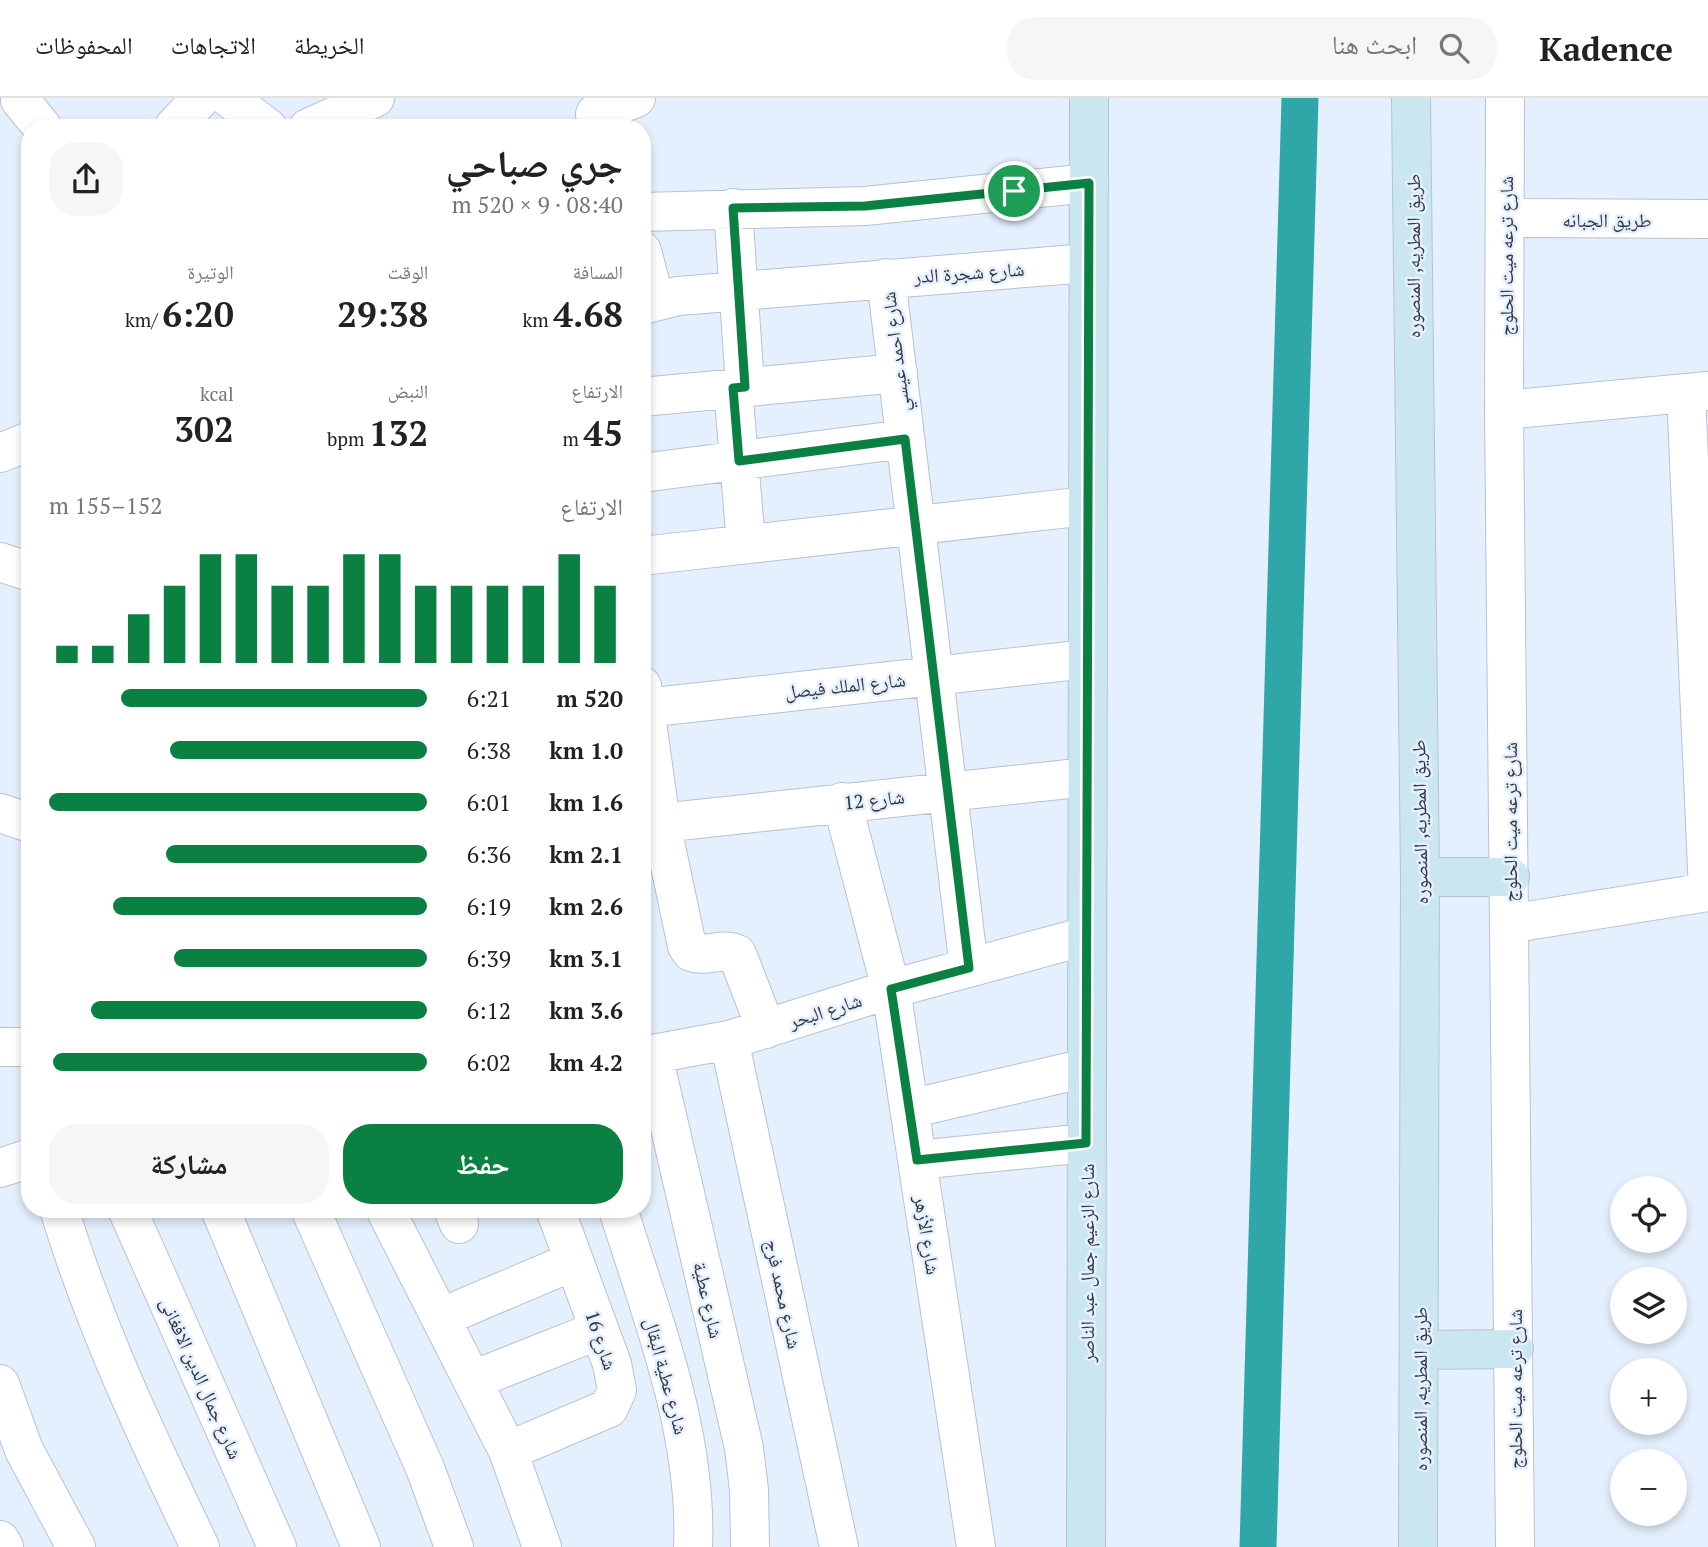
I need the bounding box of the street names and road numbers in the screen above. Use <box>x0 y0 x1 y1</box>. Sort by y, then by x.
street label: طريق المطريه, المنصوره <box>1400 174 1425 338</box>
street label: شارع ترعه ميت الحلوج <box>1493 176 1518 336</box>
street label: طريق الجبانه <box>1563 207 1651 232</box>
street label: شارع شجرة الدر <box>912 256 1025 288</box>
street label: شارع احمد عيسي <box>875 290 919 414</box>
street label: شارع الملك فيصل <box>783 666 907 704</box>
street label: طريق المطريه, المنصوره <box>1405 739 1433 905</box>
street label: شارع ترعه ميت الحلوج <box>1497 742 1522 902</box>
street label: شارع 12 <box>842 783 906 815</box>
street label: شارع البحر <box>784 986 865 1034</box>
street label: شارع الزعيم جمال عبد الناصر <box>1074 1164 1100 1364</box>
street label: شارع الأزهر <box>909 1193 947 1276</box>
street label: شارع محمد فرج <box>760 1237 808 1351</box>
street label: شارع عطية <box>688 1259 730 1341</box>
street label: شارع جمال الدين الافغانى <box>155 1293 249 1463</box>
street label: شارع 16 <box>580 1307 624 1373</box>
street label: طريق المطريه, المنصوره <box>1407 1307 1432 1471</box>
street label: شارع ترعه ميت الحلوج <box>1502 1309 1527 1469</box>
street label: شارع عطية البقال <box>639 1315 695 1437</box>

